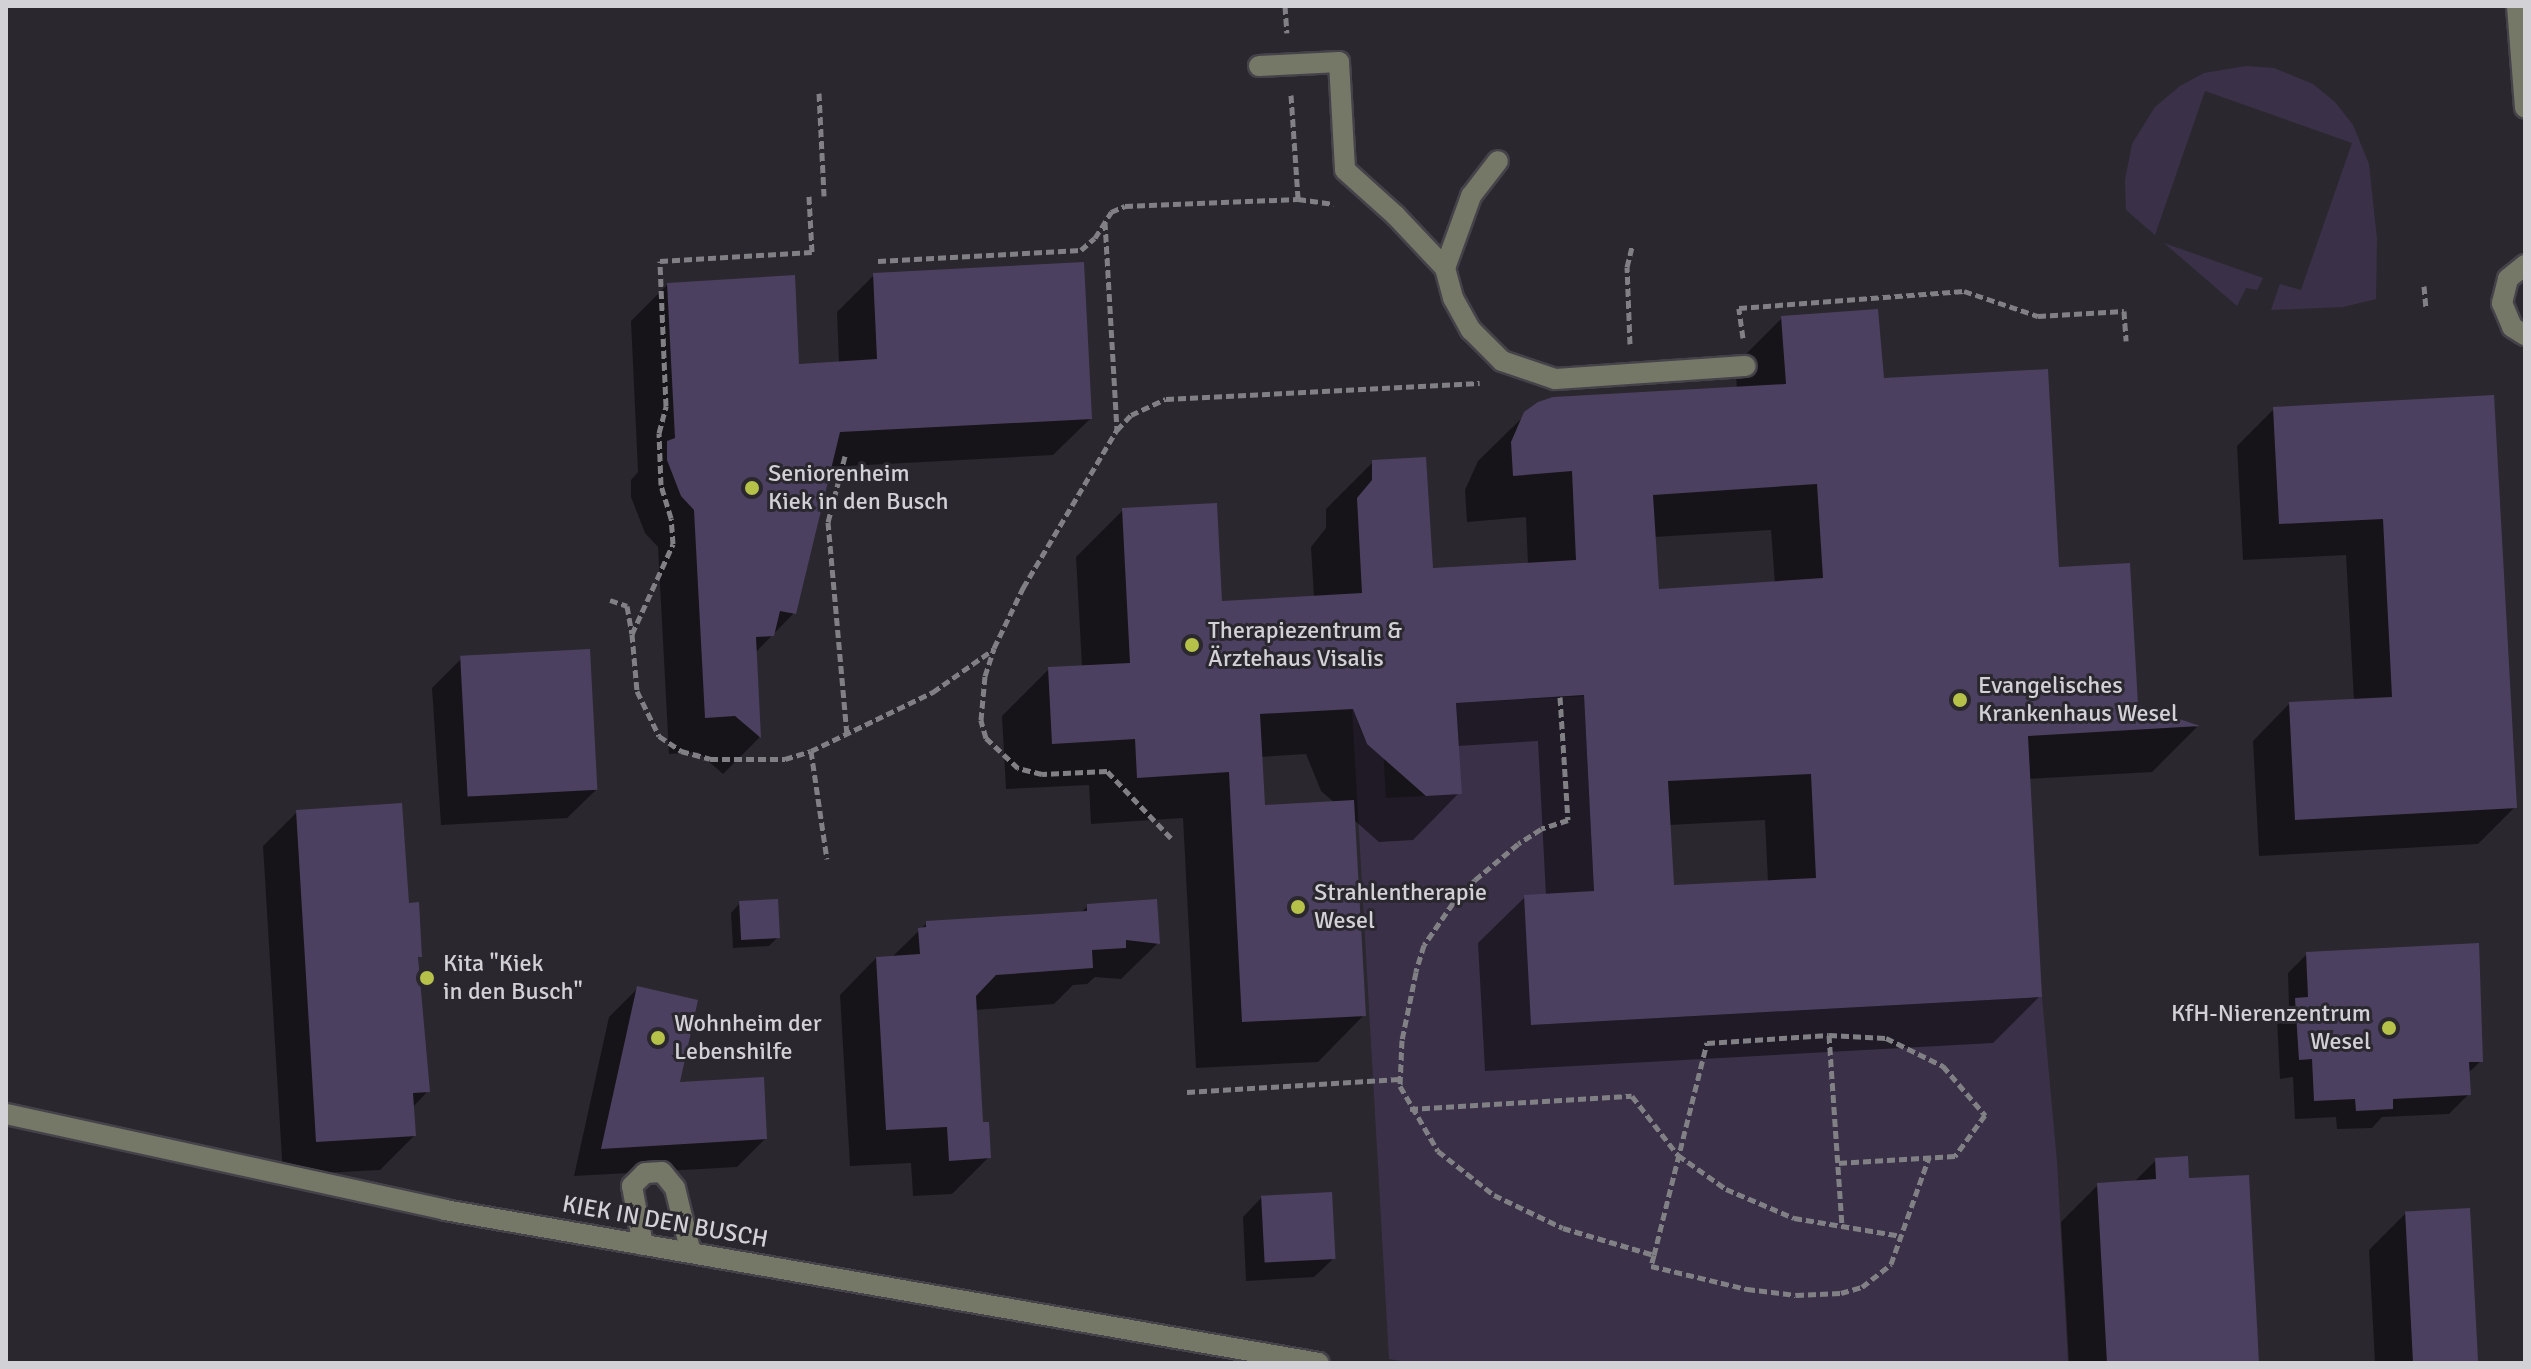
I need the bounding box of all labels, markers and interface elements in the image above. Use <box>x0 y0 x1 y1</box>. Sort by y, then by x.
place label: Seniorenheim Kiek in den Busch <box>768 460 949 516</box>
marker: Seniorenheim Kiek in den Busch <box>743 479 761 497</box>
place label: Therapiezentrum & Ärztehaus Visalis <box>1208 617 1402 673</box>
marker: Therapiezentrum & Ärztehaus Visalis <box>1183 636 1201 654</box>
place label: Evangelisches Krankenhaus Wesel <box>1978 672 2178 728</box>
marker: Evangelisches Krankenhaus Wesel <box>1949 689 1971 711</box>
place label: Strahlentherapie Wesel <box>1314 879 1487 935</box>
marker: Strahlentherapie Wesel <box>1289 898 1307 916</box>
place label: Kita "Kiek in den Busch" <box>443 950 583 1006</box>
marker: Kita "Kiek in den Busch" <box>418 969 436 987</box>
place label: KfH-Nierenzentrum Wesel <box>2171 1000 2371 1056</box>
place label: Wohnheim der Lebenshilfe <box>674 1010 822 1066</box>
marker: KfH-Nierenzentrum Wesel <box>2378 1017 2400 1039</box>
marker: Wohnheim der Lebenshilfe <box>649 1029 667 1047</box>
street label: KIEK IN DEN BUSCH <box>560 1190 770 1254</box>

